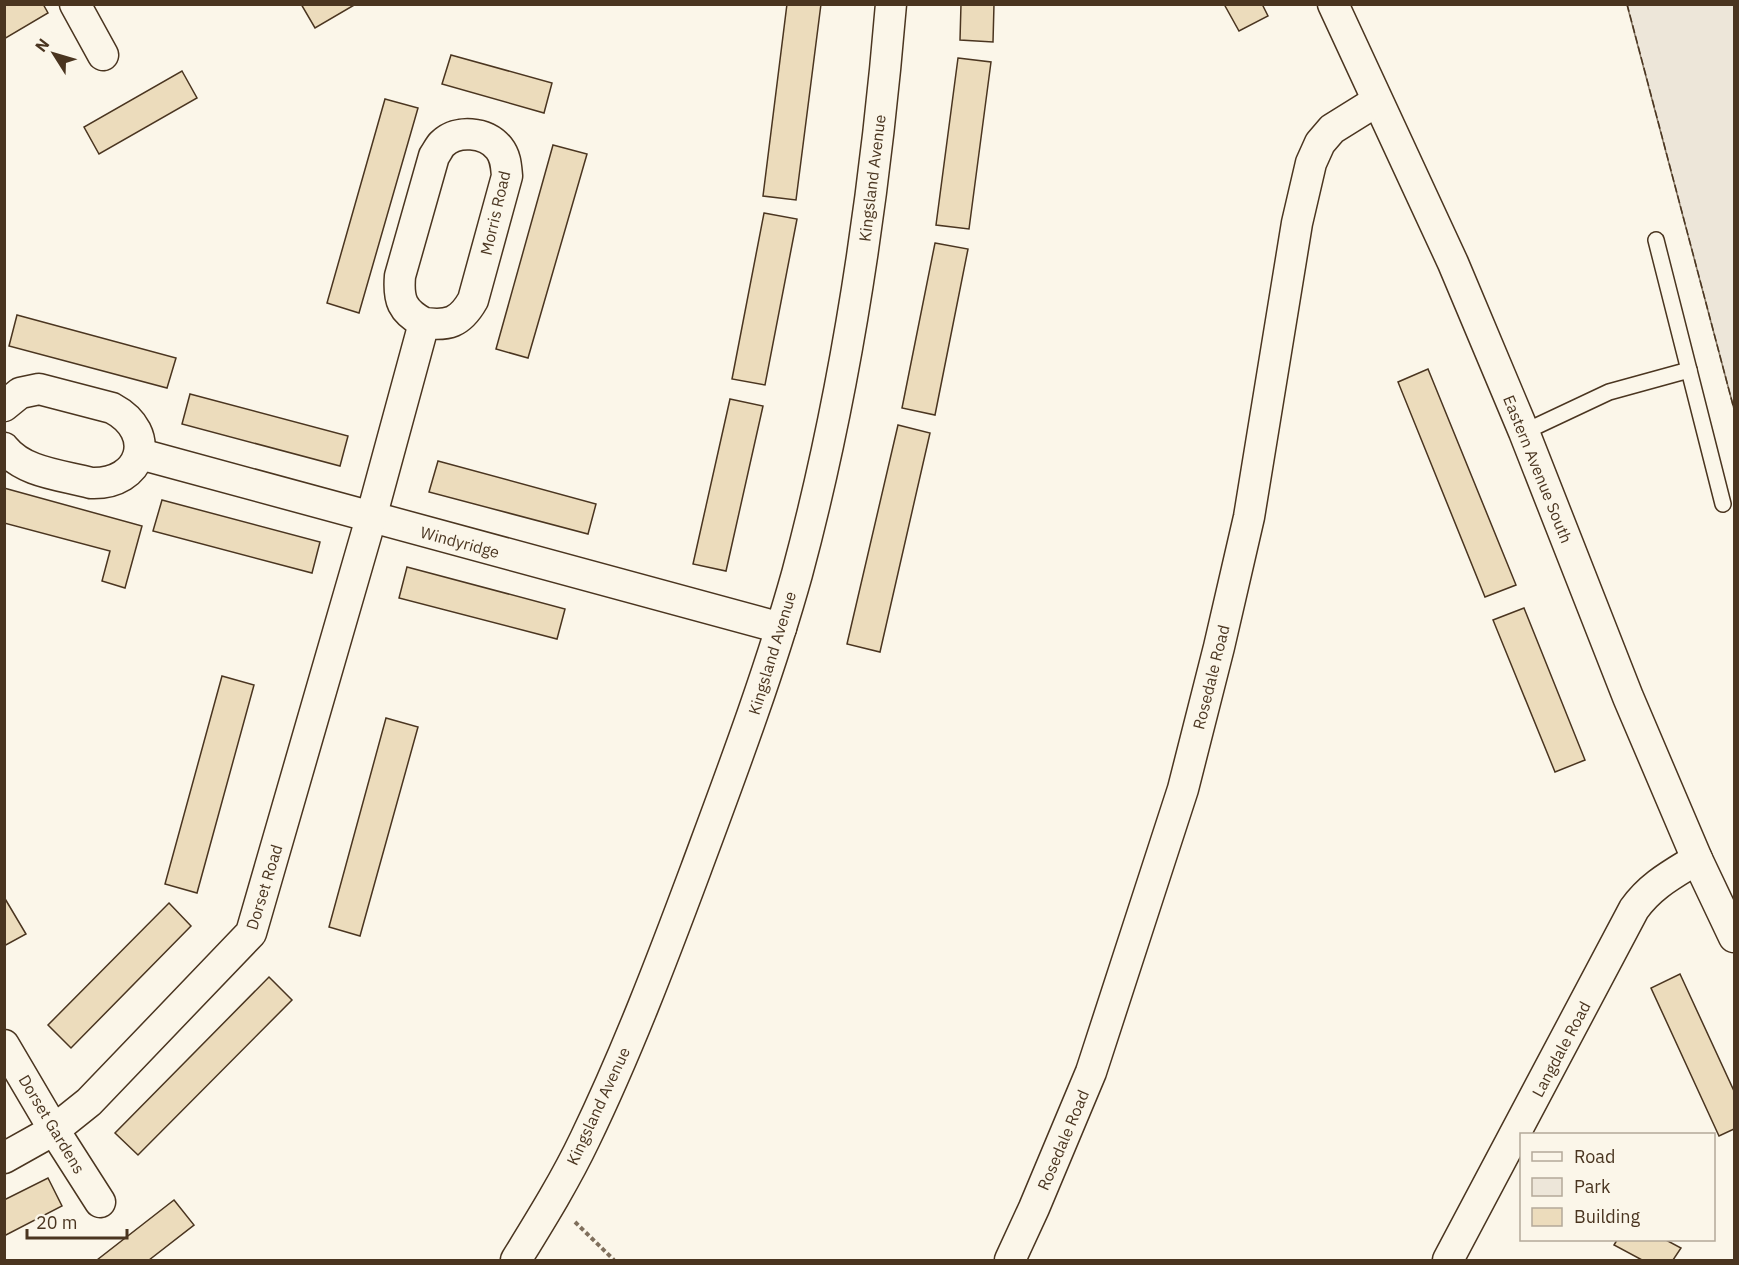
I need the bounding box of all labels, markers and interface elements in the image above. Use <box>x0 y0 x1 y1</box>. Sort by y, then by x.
north arrow <box>24 24 84 84</box>
text: N <box>31 34 53 56</box>
street label: Kingsland Avenue <box>854 113 890 243</box>
street label: Morris Road <box>476 169 514 257</box>
street label: Eastern Avenue South <box>1499 392 1577 546</box>
street label: Windyridge <box>418 522 502 562</box>
street label: Kingsland Avenue <box>744 589 800 717</box>
street label: Rosedale Road <box>1188 623 1234 731</box>
street label: Dorset Road <box>242 842 286 932</box>
street label: Langdale Road <box>1527 998 1595 1100</box>
street label: Kingsland Avenue <box>562 1044 634 1168</box>
street label: Dorset Gardens <box>15 1071 89 1177</box>
street label: Rosedale Road <box>1033 1087 1093 1193</box>
legend <box>1520 1133 1715 1241</box>
text: Road <box>1574 1145 1615 1168</box>
text: Park <box>1574 1175 1611 1198</box>
scale bar <box>27 1202 128 1240</box>
text: Building <box>1574 1205 1641 1228</box>
text: 20 m <box>36 1211 78 1234</box>

